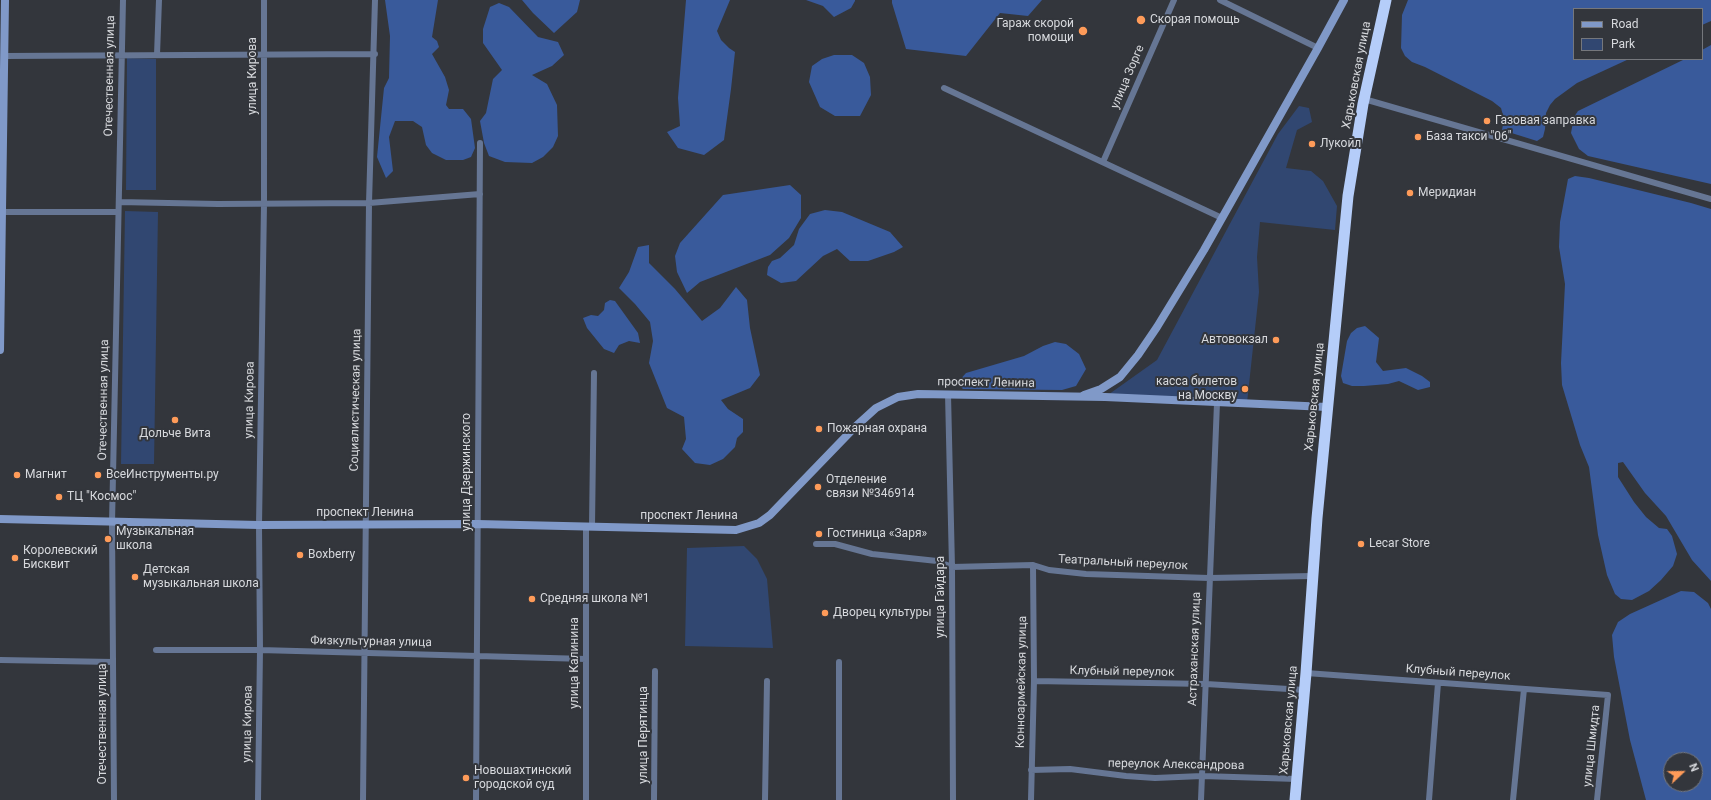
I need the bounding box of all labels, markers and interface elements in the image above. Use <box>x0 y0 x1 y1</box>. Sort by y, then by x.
legend <box>1573 8 1703 60</box>
place label: Скорая помощь <box>1150 13 1240 27</box>
marker: Скорая помощь <box>1135 14 1147 26</box>
street label: Отечественная улица <box>102 15 118 137</box>
place label: Гараж скорой помощи <box>997 17 1074 45</box>
text: Road <box>1611 17 1639 31</box>
street label: Харьковская улица <box>1340 20 1374 130</box>
marker: Гараж скорой помощи <box>1077 25 1089 37</box>
street label: улица Кирова <box>246 37 260 115</box>
text: Park <box>1611 37 1635 51</box>
street label: улица Зорге <box>1108 43 1148 111</box>
place label: Газовая заправка <box>1495 114 1596 128</box>
marker: Газовая заправка <box>1482 116 1492 126</box>
place label: База такси "06" <box>1426 130 1512 144</box>
marker: База такси "06" <box>1413 132 1423 142</box>
place label: Лукойл <box>1320 137 1361 151</box>
marker: Лукойл <box>1307 139 1317 149</box>
place label: Меридиан <box>1418 186 1476 200</box>
marker: Меридиан <box>1405 188 1415 198</box>
street label: Социалистическая улица <box>348 329 364 471</box>
place label: Автовокзал <box>1201 333 1268 347</box>
marker: Автовокзал <box>1271 335 1281 345</box>
street label: Отечественная улица <box>96 339 112 461</box>
street label: Харьковская улица <box>1302 342 1328 452</box>
street label: улица Кирова <box>242 361 258 439</box>
street label: проспект Ленина <box>937 375 1035 391</box>
place label: касса билетов на Москву <box>1156 375 1237 403</box>
marker: касса билетов на Москву <box>1240 384 1250 394</box>
street label: улица Дзержинского <box>460 413 474 531</box>
marker: Дольче Вита <box>170 415 180 425</box>
place label: Пожарная охрана <box>827 422 927 436</box>
marker: Пожарная охрана <box>814 424 824 434</box>
place label: Дольче Вита <box>139 427 211 441</box>
place label: Магнит <box>25 468 67 482</box>
place label: ВсеИнструменты.ру <box>106 468 219 482</box>
marker: Магнит <box>12 470 22 480</box>
marker: ВсеИнструменты.ру <box>93 470 103 480</box>
place label: Отделение связи №346914 <box>826 473 915 501</box>
marker: Отделение связи №346914 <box>813 482 823 492</box>
place label: ТЦ "Космос" <box>67 490 136 504</box>
marker: ТЦ "Космос" <box>54 492 64 502</box>
street label: проспект Ленина <box>316 506 414 520</box>
street label: проспект Ленина <box>640 509 738 523</box>
place label: Музыкальная школа <box>116 525 194 553</box>
place label: Гостиница «Заря» <box>827 527 927 541</box>
marker: Гостиница «Заря» <box>814 529 824 539</box>
marker: Музыкальная школа <box>103 534 113 544</box>
place label: Lecar Store <box>1369 537 1430 551</box>
marker: Lecar Store <box>1356 539 1366 549</box>
place label: Королевский Бисквит <box>23 544 98 572</box>
place label: Boxberry <box>308 548 355 562</box>
marker: Boxberry <box>295 550 305 560</box>
street label: Театральный переулок <box>1058 552 1188 574</box>
marker: Королевский Бисквит <box>10 553 20 563</box>
street label: улица Гайдара <box>934 556 948 638</box>
place label: Детская музыкальная школа <box>143 563 259 591</box>
marker: Детская музыкальная школа <box>130 572 140 582</box>
place label: Средняя школа №1 <box>540 592 650 606</box>
street label: Астраханская улица <box>1186 592 1204 706</box>
marker: Средняя школа №1 <box>527 594 537 604</box>
place label: Дворец культуры <box>833 606 931 620</box>
marker: Дворец культуры <box>820 608 830 618</box>
street label: Конноармейская улица <box>1014 616 1030 748</box>
street label: улица Калинина <box>568 617 582 709</box>
street label: Физкультурная улица <box>310 634 432 650</box>
street label: Клубный переулок <box>1405 662 1511 684</box>
street label: Отечественная улица <box>96 664 110 784</box>
street label: Клубный переулок <box>1069 664 1175 680</box>
street label: Харьковская улица <box>1277 665 1301 775</box>
street label: улица Кирова <box>240 685 256 763</box>
street label: улица Перятинца <box>637 686 651 784</box>
street label: улица Шмидта <box>1581 704 1603 788</box>
north arrow <box>1663 752 1703 792</box>
street label: переулок Александрова <box>1108 757 1244 773</box>
text: N <box>1686 762 1701 774</box>
place label: Новошахтинский городской суд <box>474 764 572 792</box>
marker: Новошахтинский городской суд <box>461 773 471 783</box>

